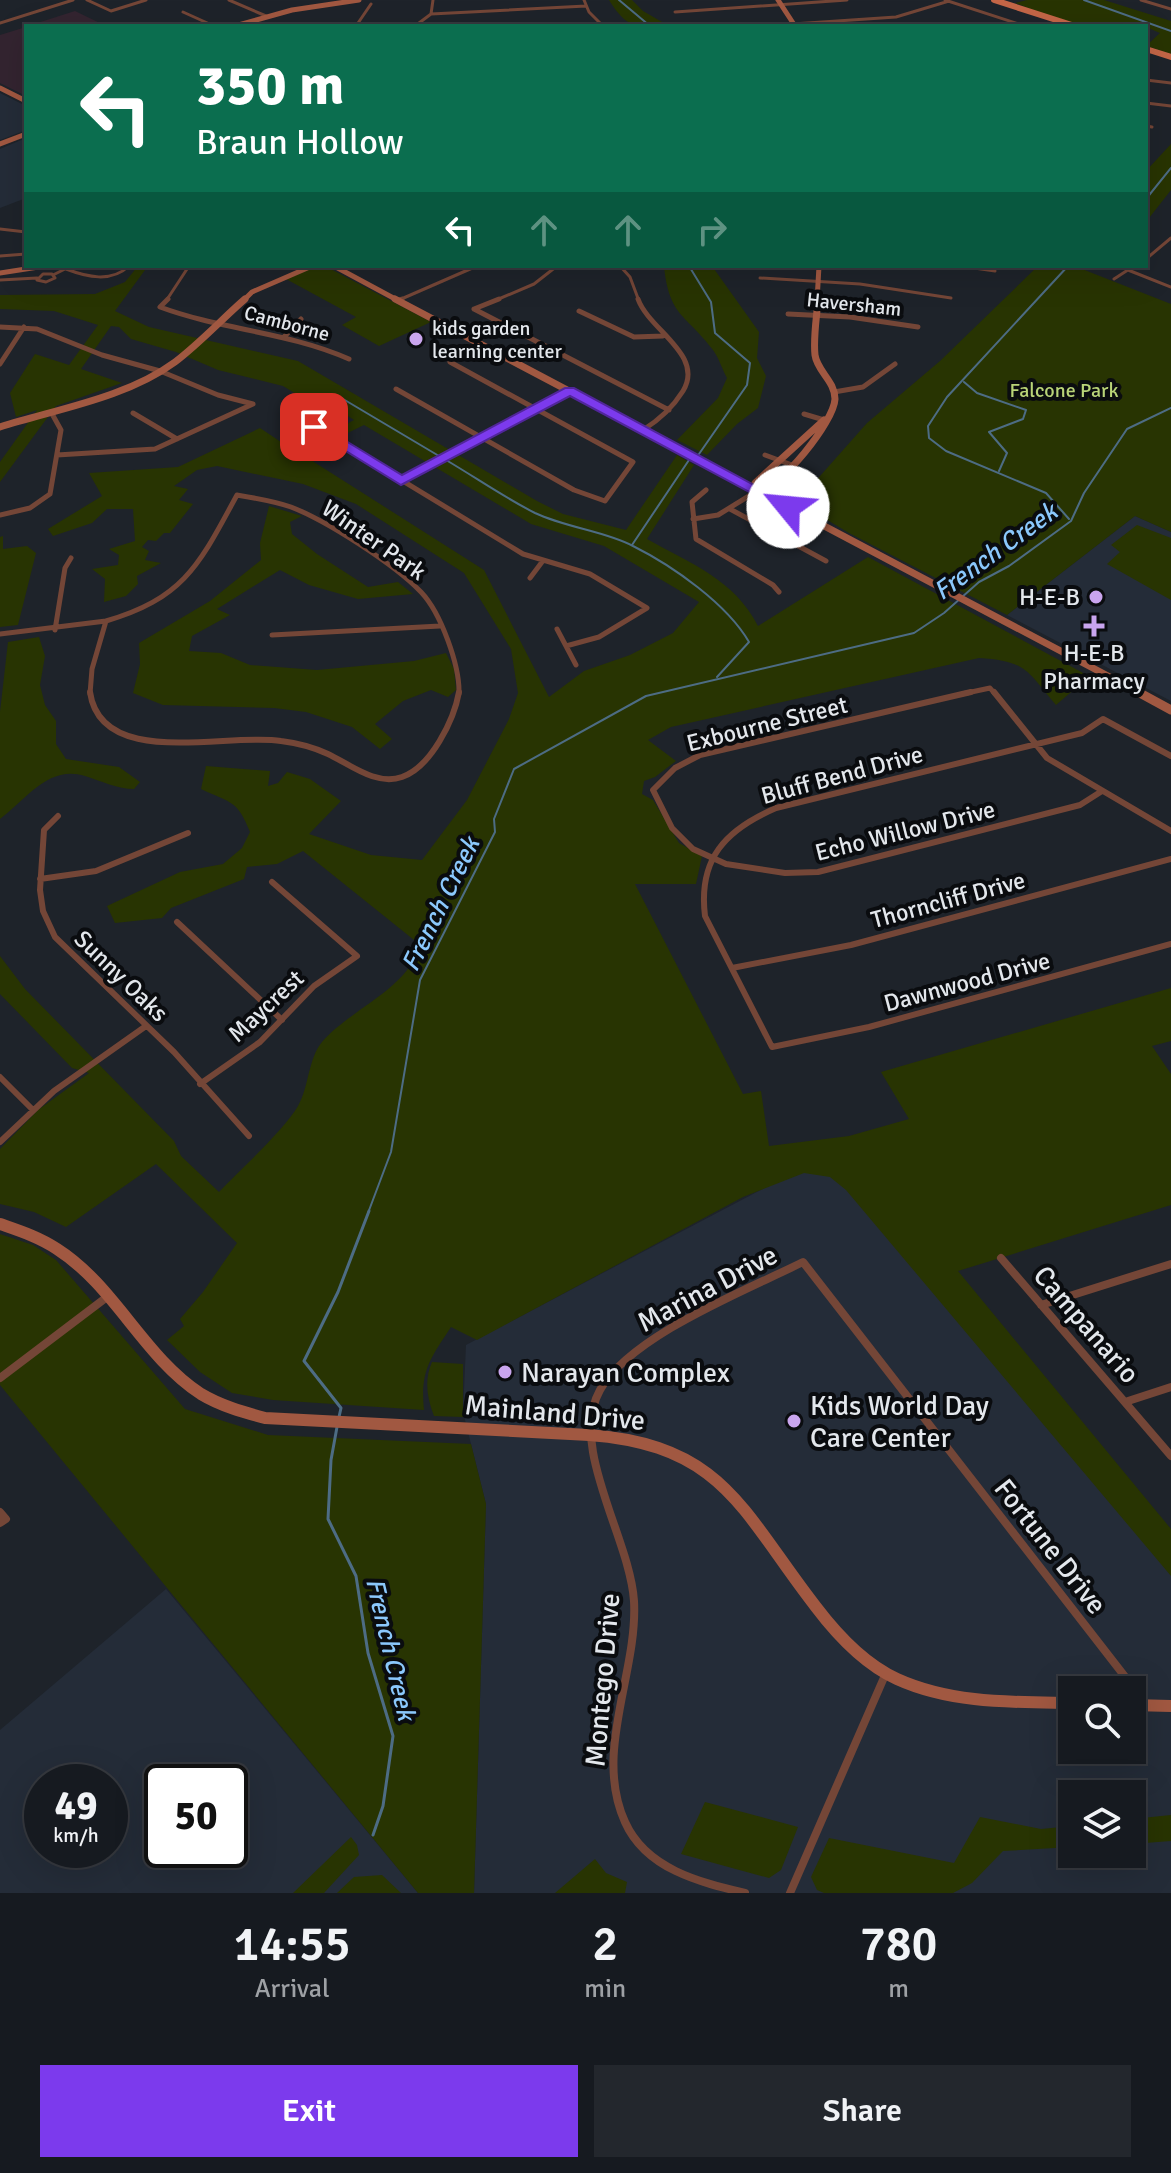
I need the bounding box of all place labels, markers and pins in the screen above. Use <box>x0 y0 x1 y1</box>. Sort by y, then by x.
place label: kids garden learning center <box>432 316 562 364</box>
marker: kids garden learning center <box>407 330 425 348</box>
pin <box>280 393 348 461</box>
place label: H-E-B <box>1019 582 1080 612</box>
marker: H-E-B <box>1087 588 1105 606</box>
marker: H-E-B Pharmacy <box>1085 617 1103 635</box>
place label: H-E-B Pharmacy <box>1043 638 1145 696</box>
place label: Narayan Complex <box>521 1356 730 1390</box>
marker: Narayan Complex <box>496 1363 514 1381</box>
place label: Kids World Day Care Center <box>810 1389 989 1455</box>
marker: Kids World Day Care Center <box>785 1412 803 1430</box>

